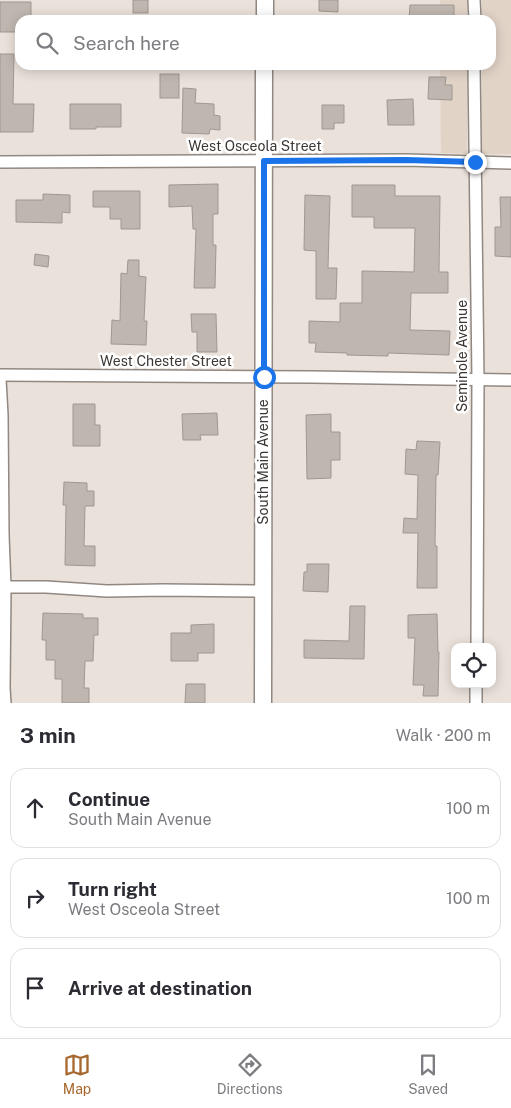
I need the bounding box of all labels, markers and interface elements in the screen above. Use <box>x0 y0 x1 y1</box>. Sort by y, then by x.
search box <box>15 15 496 70</box>
icon: search <box>33 29 61 57</box>
text: Search here <box>73 32 180 54</box>
street label: West Osceola Street <box>188 138 322 154</box>
route end <box>464 151 487 174</box>
street label: Seminole Avenue <box>454 300 470 412</box>
street label: West Chester Street <box>100 353 232 369</box>
route start <box>253 366 276 389</box>
street label: South Main Avenue <box>255 399 271 525</box>
map controls <box>451 643 496 688</box>
button: locate <box>451 643 496 688</box>
text: 3 min <box>20 723 76 748</box>
text: Walk · 200 m <box>396 726 491 745</box>
text: Continue <box>68 788 150 810</box>
icon: ahead <box>21 794 49 822</box>
text: 100 m <box>446 799 490 818</box>
text: South Main Avenue <box>68 810 211 829</box>
text: Turn right <box>68 878 157 900</box>
icon: right <box>21 884 49 912</box>
text: 100 m <box>446 889 490 908</box>
text: West Osceola Street <box>68 900 220 919</box>
icon: arrive <box>21 974 49 1002</box>
text: Arrive at destination <box>68 977 252 999</box>
tab: Map <box>63 1051 91 1097</box>
tab: Directions <box>217 1051 283 1097</box>
tab: Saved <box>408 1051 448 1097</box>

